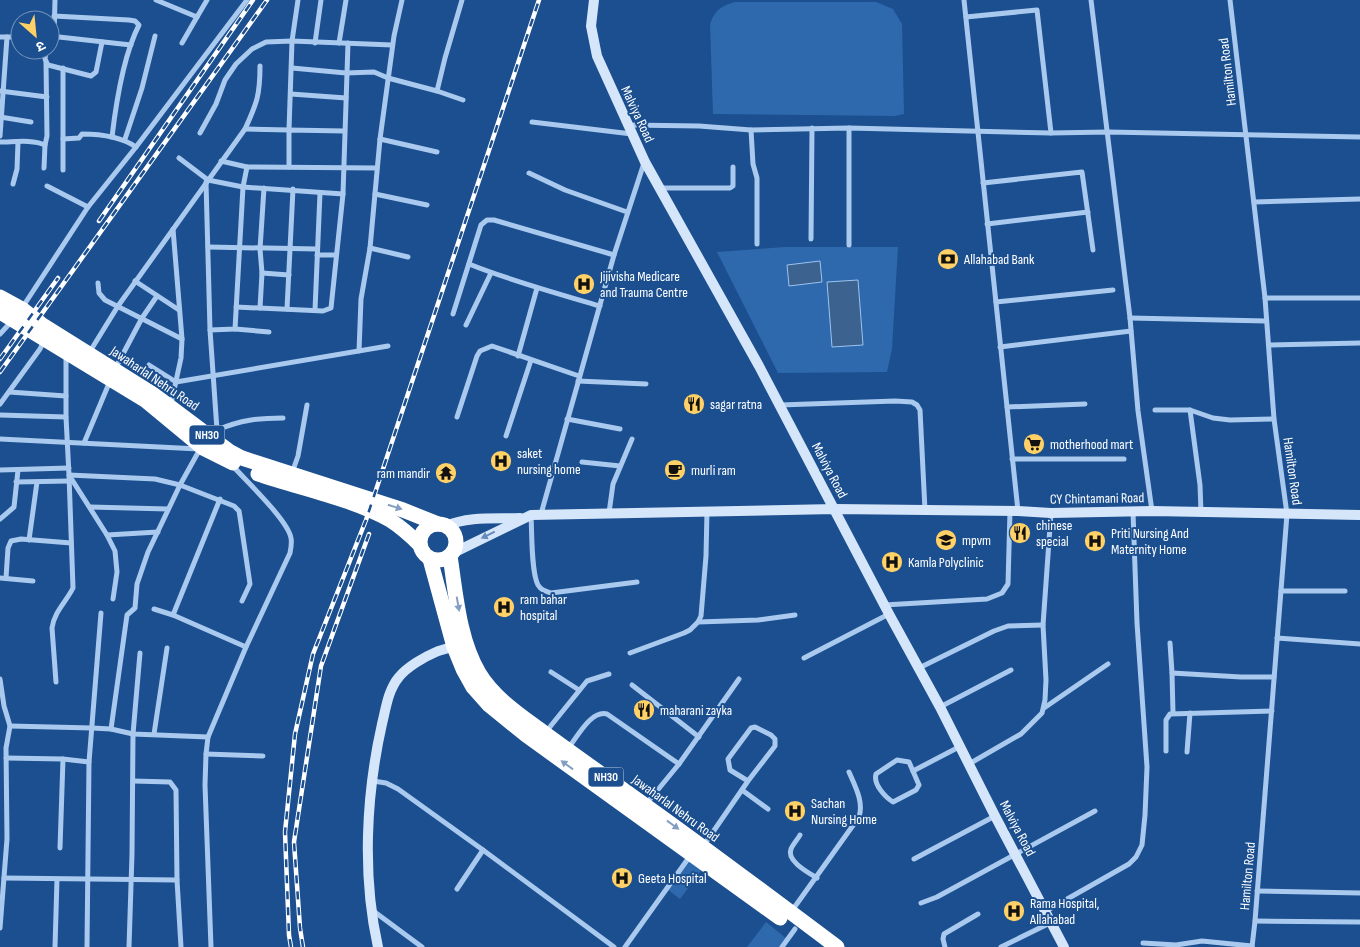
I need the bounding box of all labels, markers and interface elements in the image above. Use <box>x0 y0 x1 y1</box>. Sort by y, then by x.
north arrow <box>10 10 60 60</box>
text: उ <box>32 37 48 56</box>
street label: Hamilton Road <box>1215 37 1240 107</box>
street label: Malviya Road <box>617 83 658 145</box>
bank icon: Allahabad Bank <box>936 247 960 271</box>
place label: Allahabad Bank <box>963 251 1035 268</box>
place label: Jijivisha Medicare and Trauma Centre <box>599 268 688 301</box>
hospital icon: Jijivisha Medicare and Trauma Centre <box>572 272 596 296</box>
street label: Jawaharlal Nehru Road <box>106 342 203 415</box>
restaurant icon: sagar ratna <box>682 392 706 416</box>
place label: sagar ratna <box>710 396 762 413</box>
road number: NH30 <box>190 426 224 444</box>
supermarket icon: motherhood mart <box>1022 432 1046 456</box>
place label: motherhood mart <box>1050 436 1133 453</box>
street label: Hamilton Road <box>1279 436 1306 506</box>
street label: Malviya Road <box>808 440 851 501</box>
place label: saket nursing home <box>517 445 581 478</box>
hospital icon: saket nursing home <box>489 449 513 473</box>
cafe icon: murli ram <box>663 458 687 482</box>
temple icon: ram mandir <box>434 461 458 485</box>
place label: murli ram <box>691 462 736 479</box>
place label: ram mandir <box>377 465 430 482</box>
street label: CY Chintamani Road <box>1050 489 1144 508</box>
one-way arrow <box>387 504 402 511</box>
place label: chinese special <box>1036 517 1072 550</box>
restaurant icon: chinese special <box>1008 521 1032 545</box>
place label: Priti Nursing And Maternity Home <box>1111 525 1189 558</box>
school or university icon: mpvm <box>934 528 958 552</box>
hospital icon: Priti Nursing And Maternity Home <box>1083 529 1107 553</box>
one-way arrow <box>481 531 495 539</box>
place label: mpvm <box>962 532 991 549</box>
hospital icon: Kamla Polyclinic <box>880 550 904 574</box>
place label: Kamla Polyclinic <box>908 554 984 571</box>
place label: ram bahar hospital <box>520 591 567 624</box>
hospital icon: ram bahar hospital <box>492 595 516 619</box>
one-way arrow <box>454 596 462 612</box>
restaurant icon: maharani zayka <box>632 698 656 722</box>
place label: maharani zayka <box>660 702 732 719</box>
one-way arrow <box>560 760 574 770</box>
road number: NH30 <box>588 768 624 786</box>
street label: Jawaharlal Nehru Road <box>628 770 723 846</box>
place label: Sachan Nursing Home <box>811 795 877 828</box>
street label: Malviya Road <box>996 798 1039 859</box>
hospital icon: Sachan Nursing Home <box>783 799 807 823</box>
one-way arrow <box>666 820 680 830</box>
street label: Hamilton Road <box>1236 841 1259 911</box>
hospital icon: Geeta Hospital <box>610 866 634 890</box>
place label: Geeta Hospital <box>638 870 707 887</box>
place label: Rama Hospital, Allahabad <box>1029 895 1100 928</box>
hospital icon: Rama Hospital, Allahabad <box>1002 899 1026 923</box>

